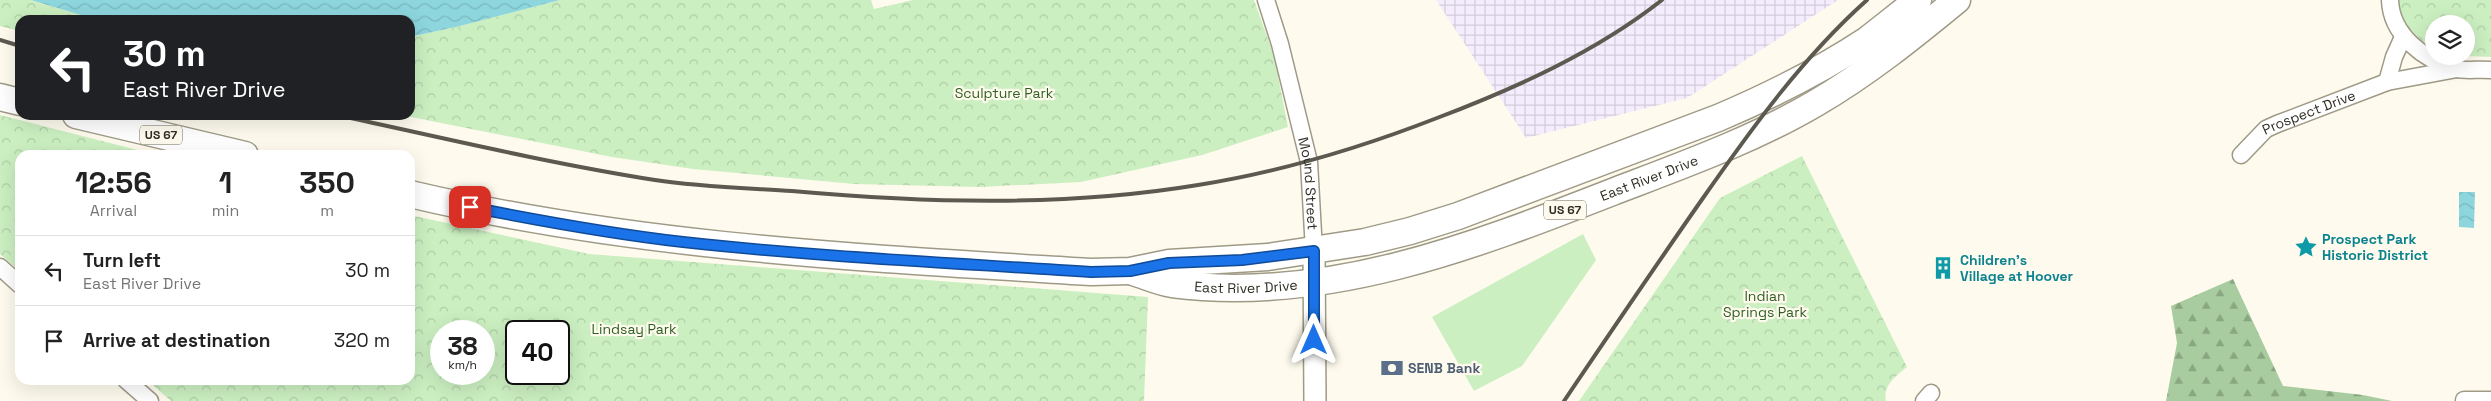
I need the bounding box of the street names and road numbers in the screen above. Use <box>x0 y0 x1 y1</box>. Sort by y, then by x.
street label: Prospect Drive <box>2259 86 2358 139</box>
road number: US 67 <box>140 126 182 144</box>
street label: Mound Street <box>1294 135 1322 230</box>
street label: East River Drive <box>1597 151 1701 205</box>
road number: US 67 <box>1544 200 1586 220</box>
street label: East River Drive <box>1194 276 1299 297</box>

